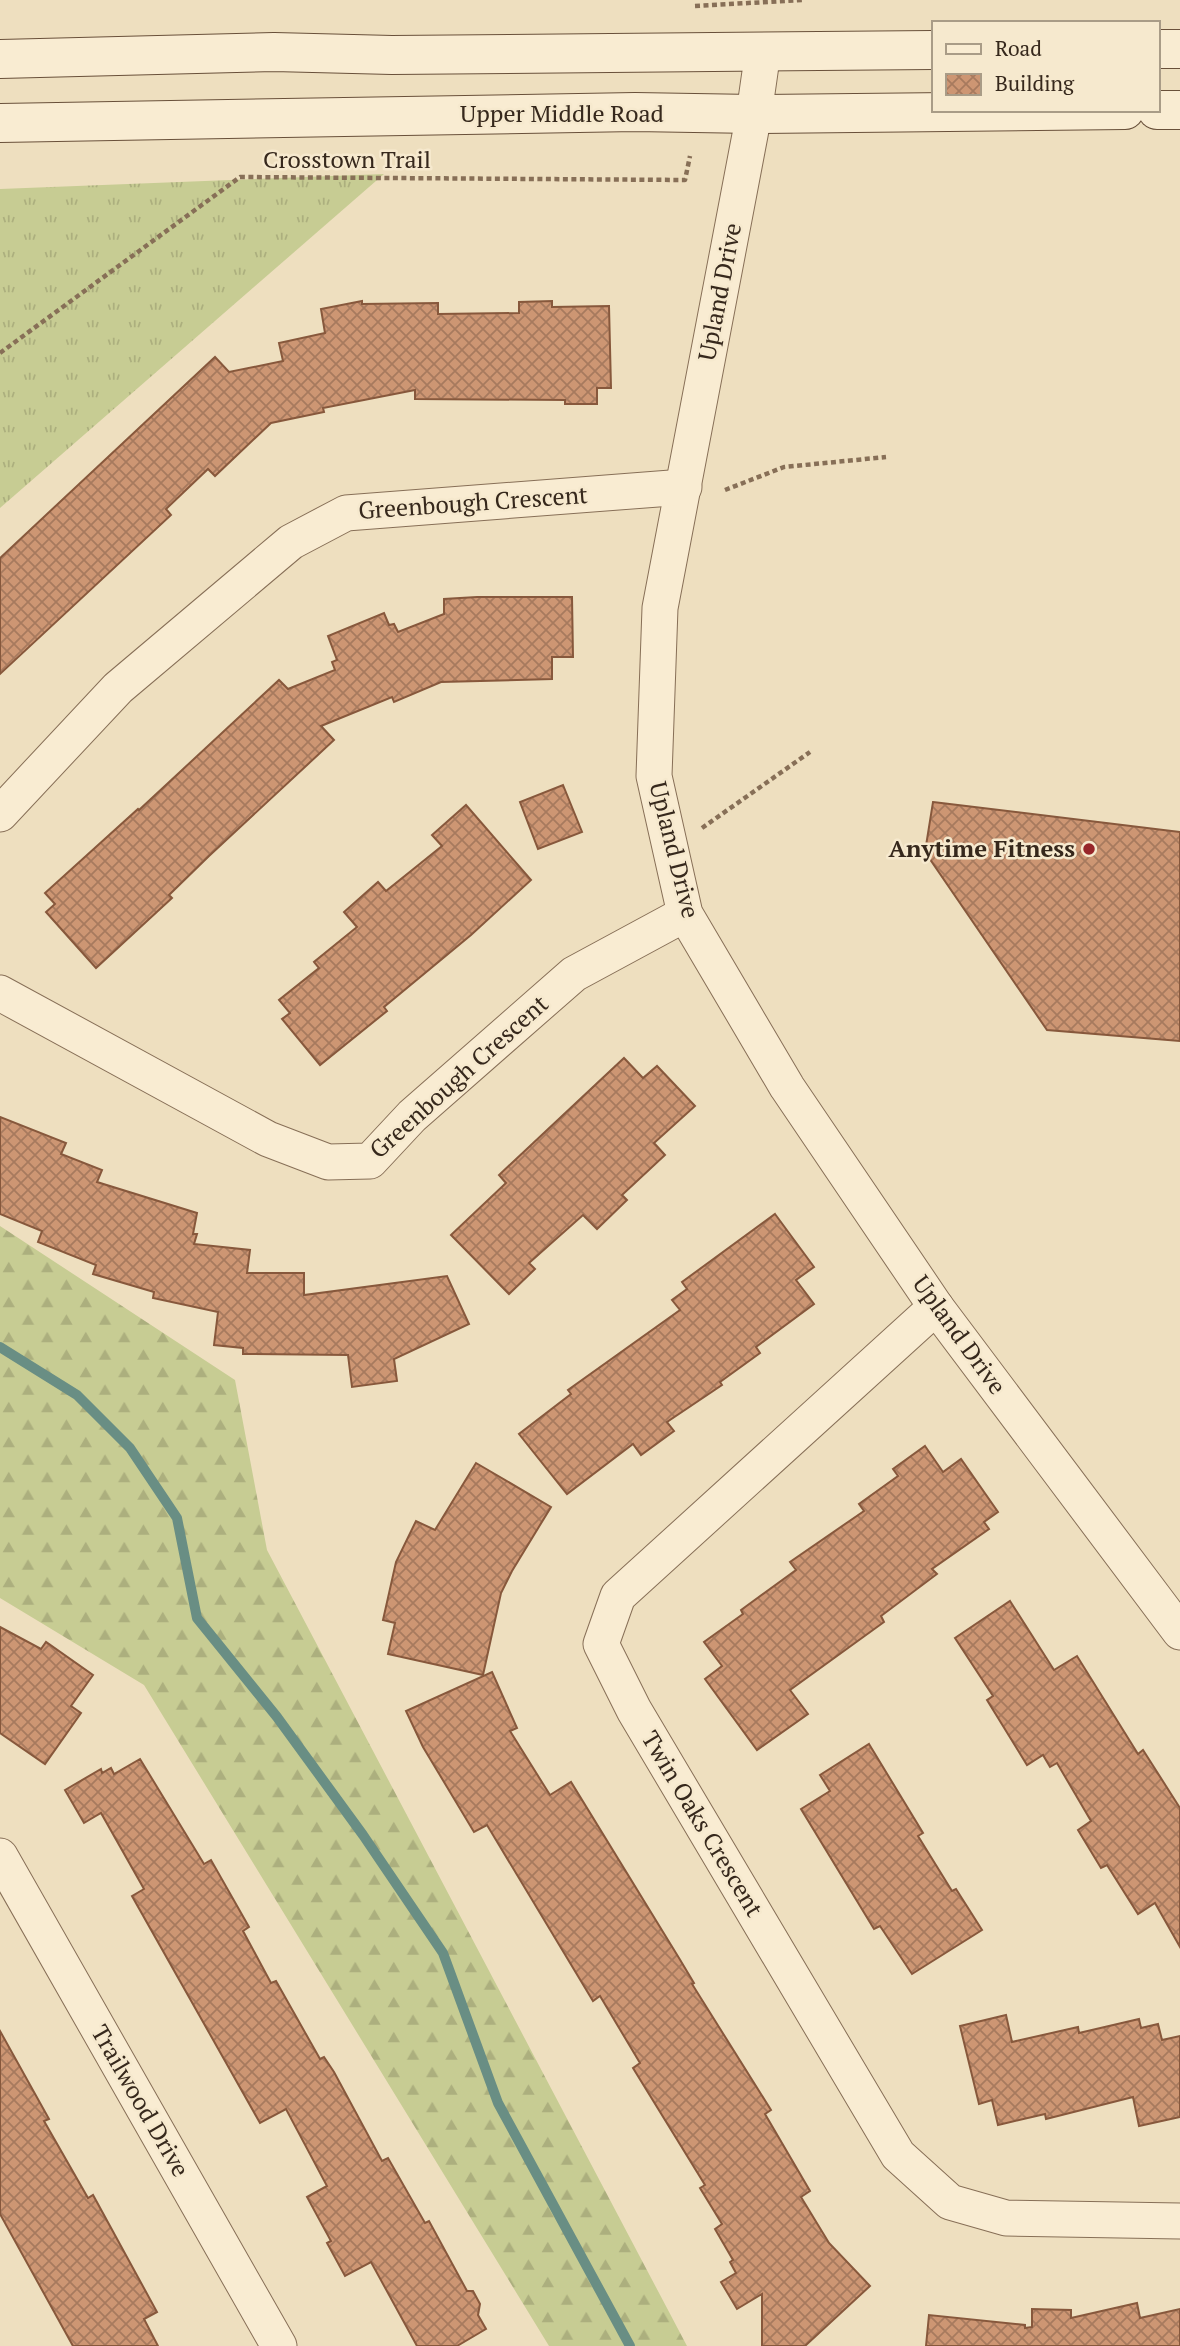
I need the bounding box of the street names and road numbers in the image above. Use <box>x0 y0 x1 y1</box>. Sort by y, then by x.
street label: Upper Middle Road <box>460 97 664 129</box>
street label: Crosstown Trail <box>263 143 431 175</box>
street label: Upland Drive <box>690 220 748 363</box>
street label: Greenbough Crescent <box>357 478 589 526</box>
street label: Upland Drive <box>643 778 707 921</box>
street label: Greenbough Crescent <box>362 987 555 1165</box>
street label: Upland Drive <box>906 1268 1014 1400</box>
street label: Twin Oaks Crescent <box>635 1725 771 1922</box>
street label: Trailwood Drive <box>84 2019 197 2182</box>

